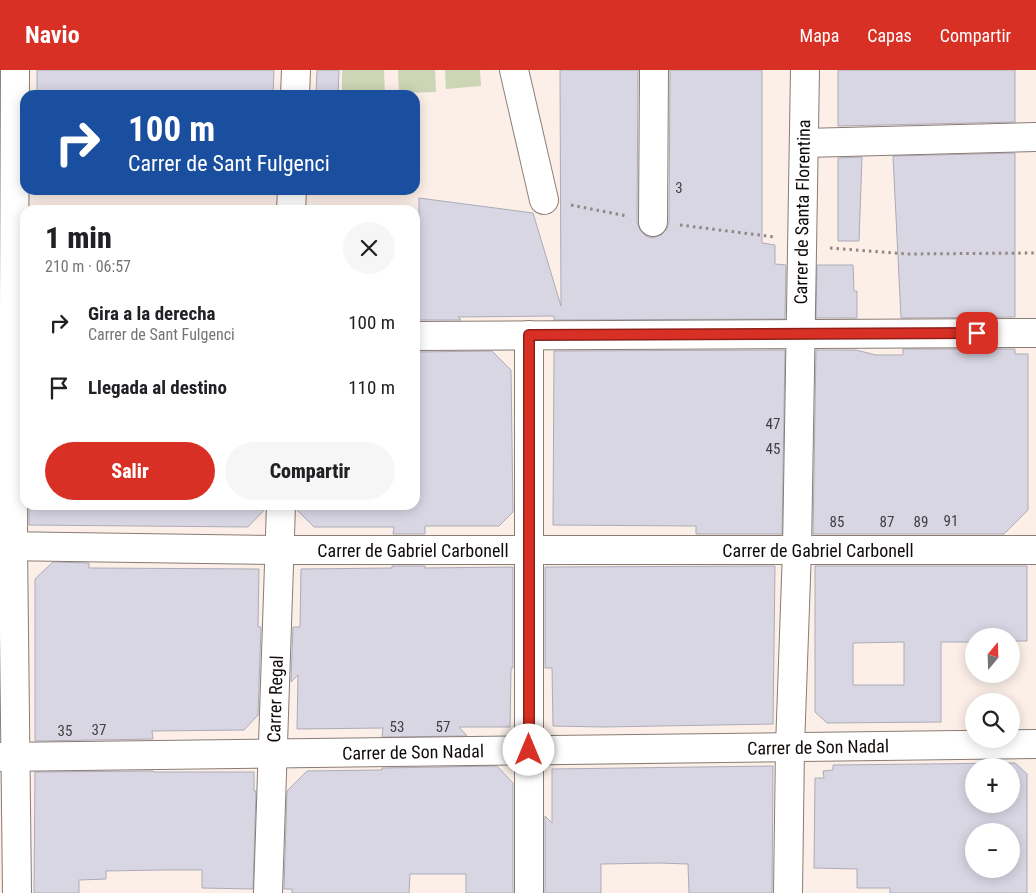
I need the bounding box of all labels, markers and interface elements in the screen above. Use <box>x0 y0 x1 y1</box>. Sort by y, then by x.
text: Navio <box>25 21 80 49</box>
text: Mapa <box>800 25 839 46</box>
text: Capas <box>867 25 912 46</box>
text: Compartir <box>940 25 1011 46</box>
text: 100 m <box>128 109 215 150</box>
icon: right <box>45 110 110 175</box>
street label: Carrer de Santa Florentina <box>790 119 814 305</box>
text: Carrer de Sant Fulgenci <box>128 151 330 176</box>
house number: 3 <box>675 179 683 197</box>
text: 1 min <box>45 220 112 255</box>
button: close <box>343 222 395 274</box>
text: 210 m · 06:57 <box>45 257 131 276</box>
text: Gira a la derecha <box>88 302 215 325</box>
icon: right <box>45 309 73 337</box>
text: 100 m <box>348 311 395 334</box>
pin <box>956 312 998 354</box>
icon: arrive <box>963 319 991 347</box>
text: Carrer de Sant Fulgenci <box>88 325 235 344</box>
icon: arrive <box>45 374 73 402</box>
text: Llegada al destino <box>88 376 227 399</box>
text: 110 m <box>348 376 395 399</box>
house number: 47 <box>766 415 780 433</box>
house number: 45 <box>766 440 780 458</box>
button: Salir <box>45 442 215 500</box>
button: Compartir <box>225 442 395 500</box>
house number: 91 <box>944 512 958 530</box>
house number: 85 <box>830 513 844 531</box>
house number: 87 <box>880 513 894 531</box>
house number: 89 <box>914 513 928 531</box>
street label: Carrer de Gabriel Carbonell <box>317 540 509 561</box>
street label: Carrer de Gabriel Carbonell <box>722 540 914 561</box>
north arrow <box>965 628 1020 682</box>
map controls <box>965 628 1020 878</box>
street label: Carrer Regal <box>263 655 287 743</box>
button: search <box>965 693 1020 748</box>
house number: 53 <box>390 718 404 736</box>
house number: 57 <box>436 718 450 736</box>
house number: 37 <box>92 721 106 739</box>
house number: 35 <box>58 722 72 740</box>
position arrow <box>502 723 554 775</box>
street label: Carrer de Son Nadal <box>747 735 889 759</box>
street label: Carrer de Son Nadal <box>342 740 484 764</box>
button: + <box>965 758 1020 813</box>
button: − <box>965 823 1020 878</box>

